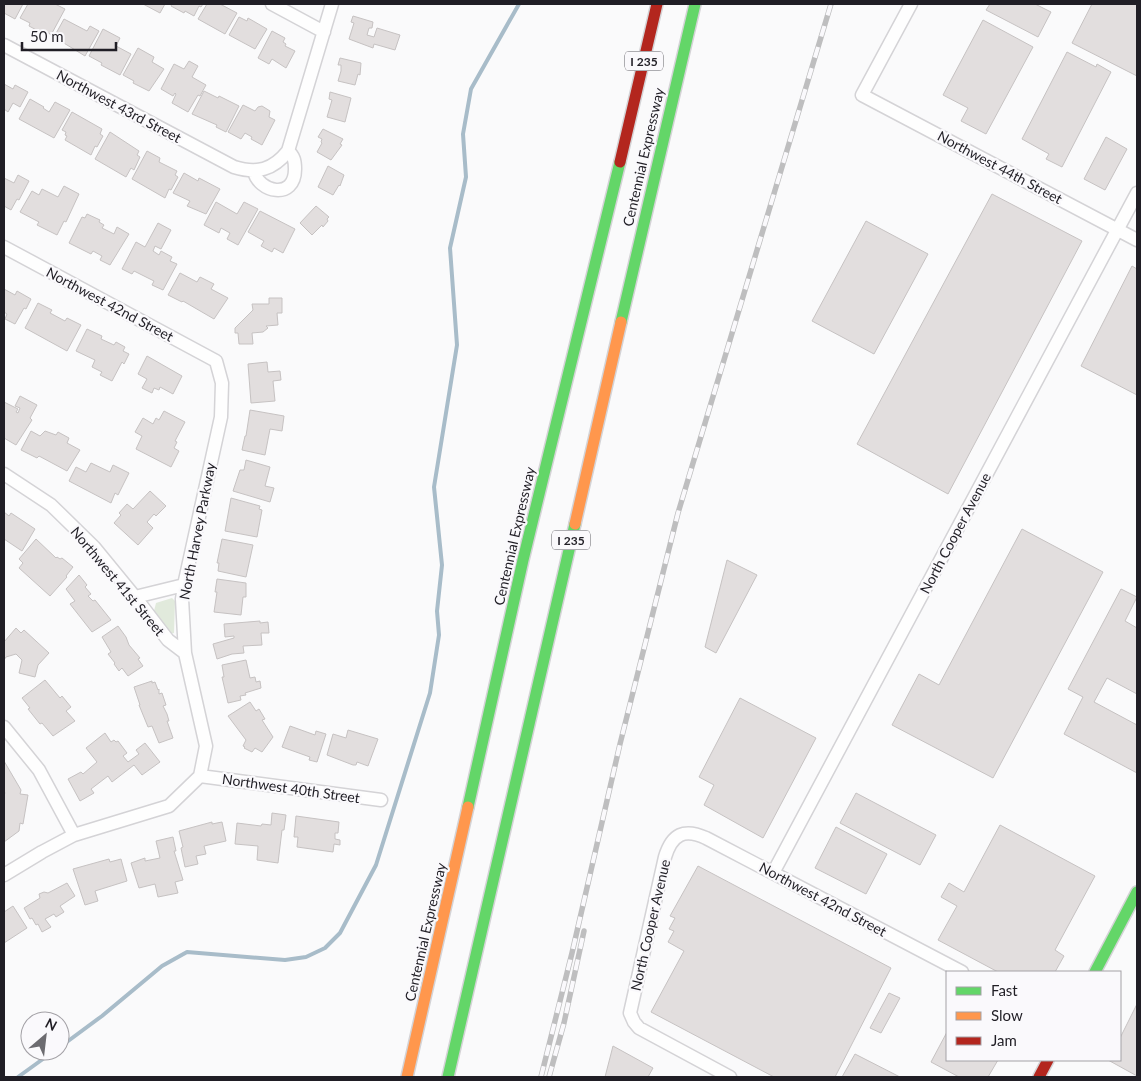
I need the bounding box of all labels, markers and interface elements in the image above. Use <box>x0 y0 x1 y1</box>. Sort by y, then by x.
scale bar <box>22 20 116 52</box>
text: 50 m <box>30 27 64 45</box>
road number: I 235 <box>625 51 663 70</box>
street label: Northwest 43rd Street <box>54 66 184 146</box>
street label: Centennial Expressway <box>619 85 667 228</box>
street label: Northwest 44th Street <box>935 127 1065 207</box>
street label: Northwest 42nd Street <box>43 263 177 345</box>
street label: North Harvey Parkway <box>175 460 219 601</box>
street label: Centennial Expressway <box>490 464 538 607</box>
street label: North Cooper Avenue <box>916 470 994 596</box>
street label: Northwest 41st Street <box>67 523 169 639</box>
road number: I 235 <box>552 530 590 550</box>
street label: Northwest 40th Street <box>221 770 361 806</box>
street label: North Cooper Avenue <box>627 858 673 992</box>
street label: Northwest 42nd Street <box>756 858 890 940</box>
street label: Centennial Expressway <box>401 860 449 1003</box>
legend <box>946 971 1121 1061</box>
text: Fast <box>991 981 1018 999</box>
text: Slow <box>991 1006 1023 1024</box>
north arrow <box>20 1011 70 1061</box>
text: N <box>43 1014 60 1034</box>
text: Jam <box>991 1031 1017 1049</box>

